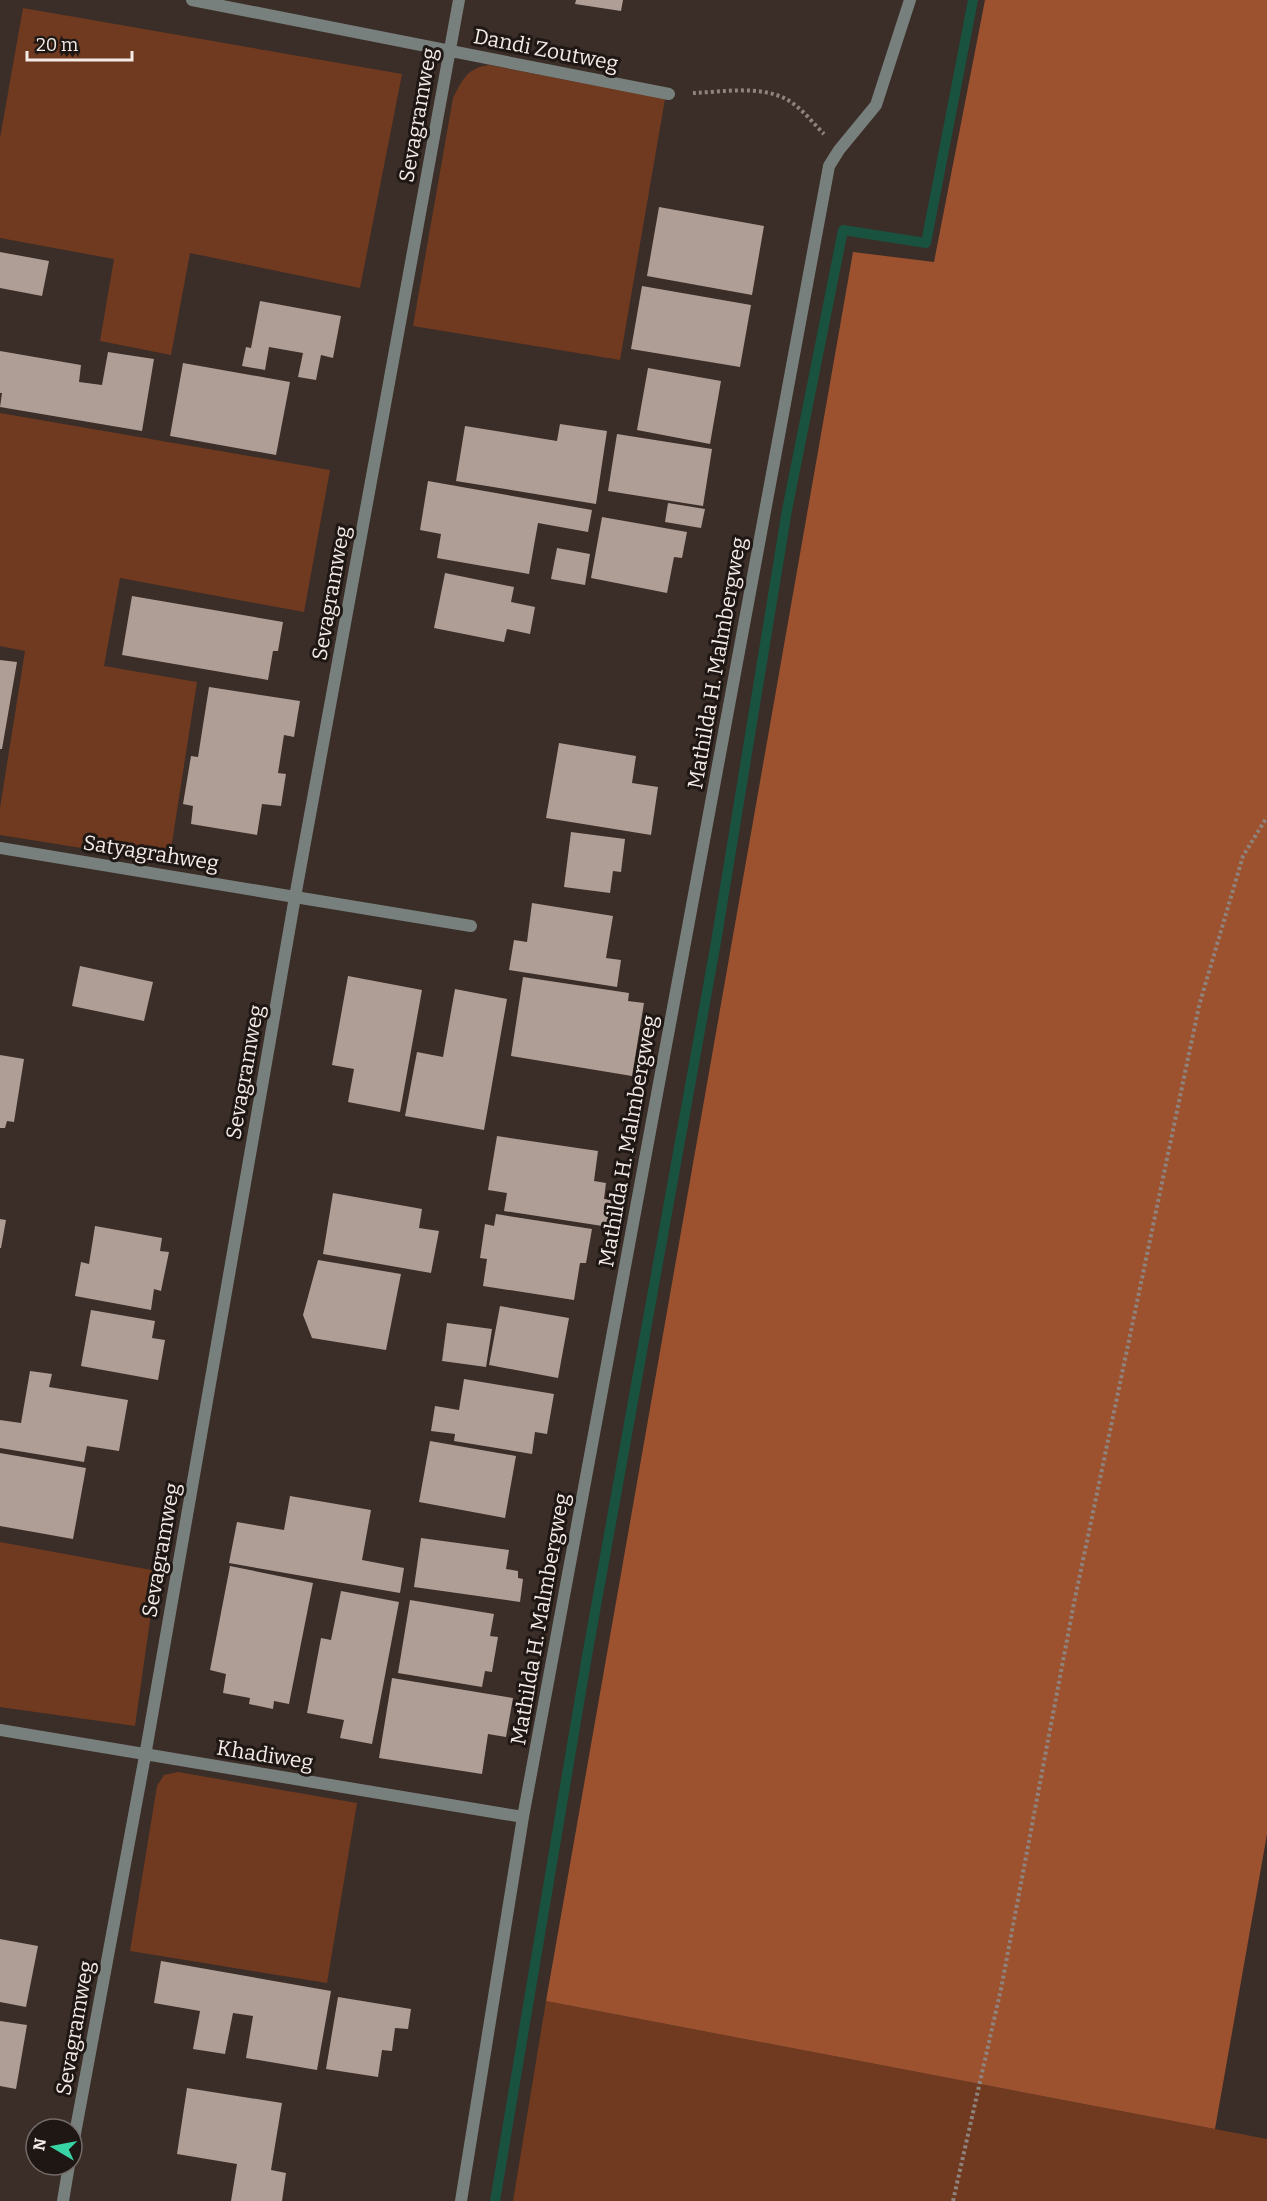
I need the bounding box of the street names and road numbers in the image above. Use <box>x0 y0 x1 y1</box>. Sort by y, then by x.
street label: Dandi Zoutweg <box>471 23 621 77</box>
street label: Sevagramweg <box>393 45 443 184</box>
street label: Sevagramweg <box>306 523 356 662</box>
street label: Mathilda H. Malmbergweg <box>682 535 752 791</box>
street label: Satyagrahweg <box>81 829 221 877</box>
street label: Sevagramweg <box>220 1002 270 1141</box>
street label: Mathilda H. Malmbergweg <box>593 1013 663 1269</box>
street label: Sevagramweg <box>136 1480 186 1619</box>
street label: Mathilda H. Malmbergweg <box>505 1491 575 1747</box>
street label: Khadiweg <box>215 1735 315 1775</box>
street label: Sevagramweg <box>50 1958 100 2097</box>

